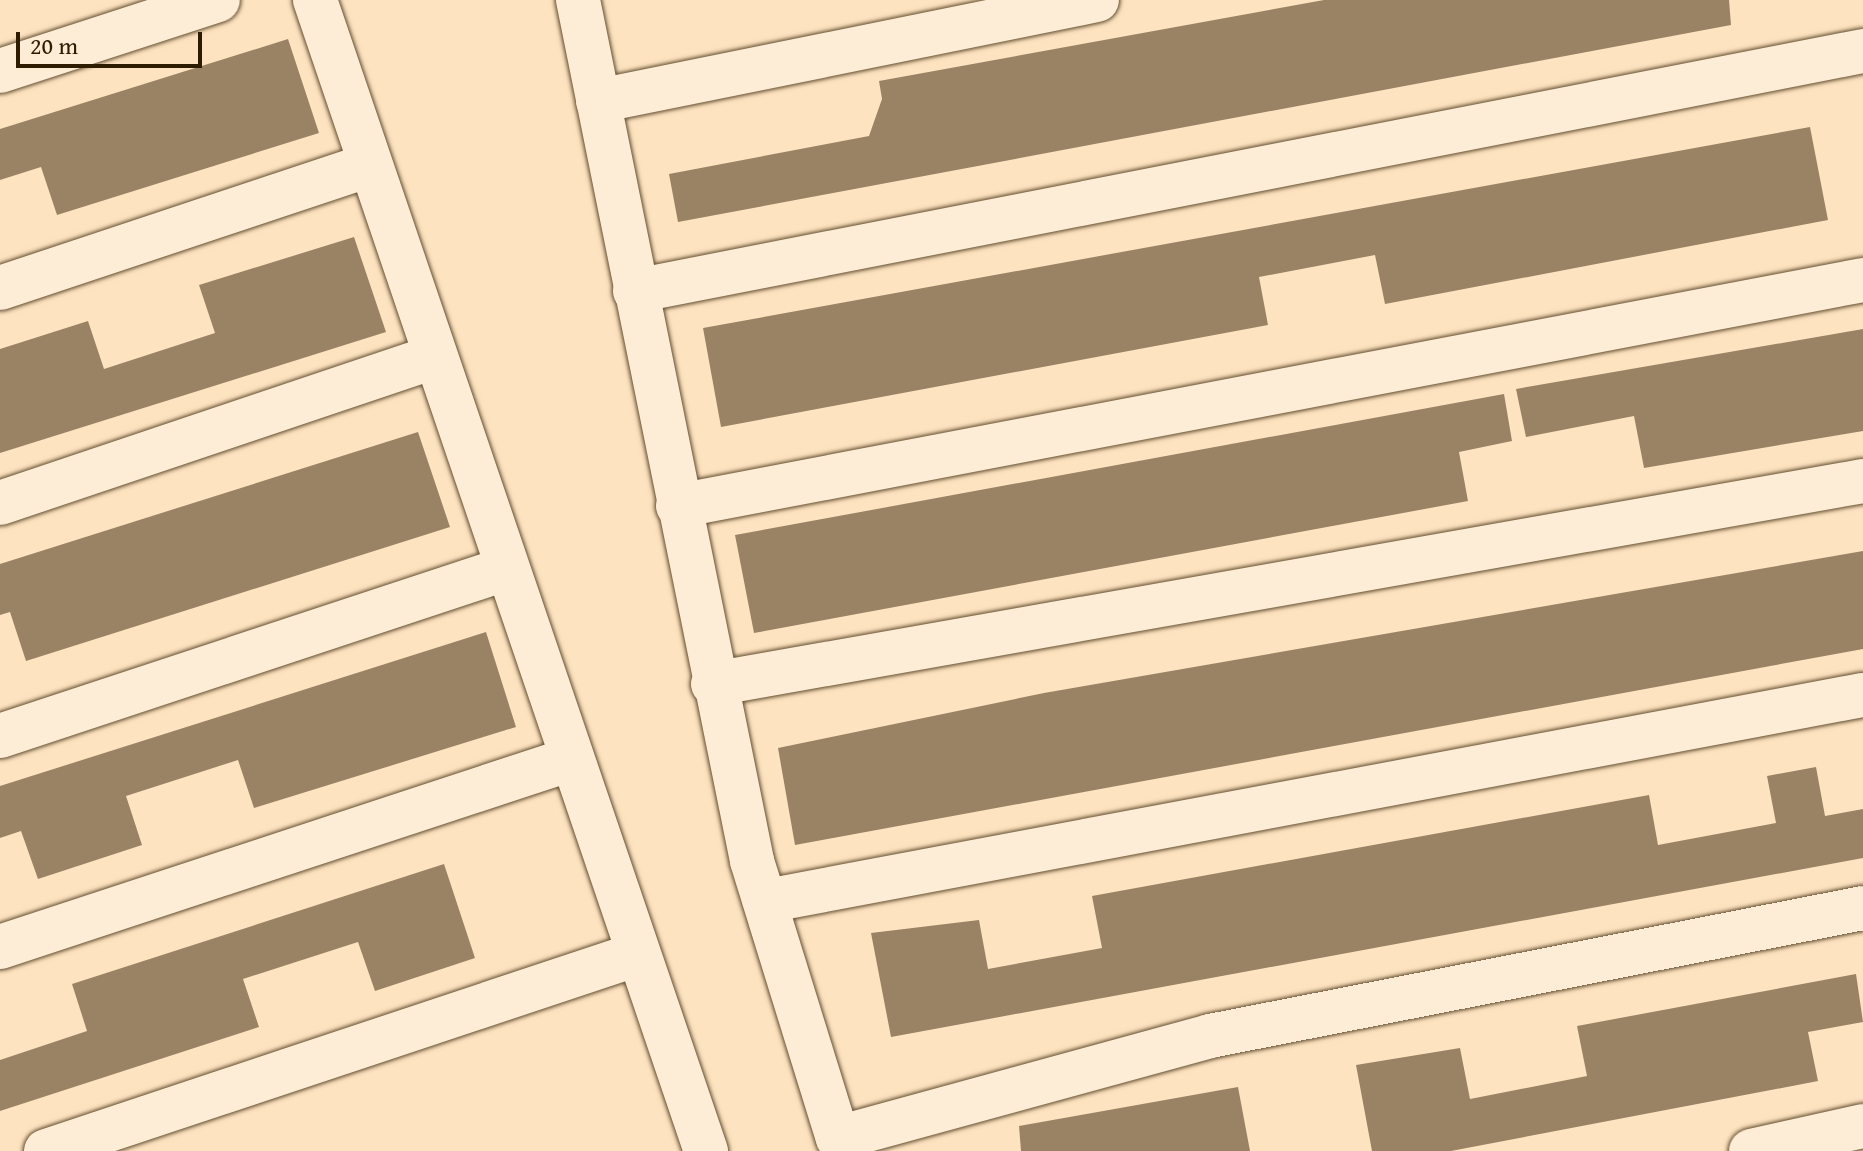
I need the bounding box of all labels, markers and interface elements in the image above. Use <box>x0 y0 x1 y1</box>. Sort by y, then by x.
scale bar <box>20 16 206 66</box>
text: 20 m <box>30 28 78 63</box>

